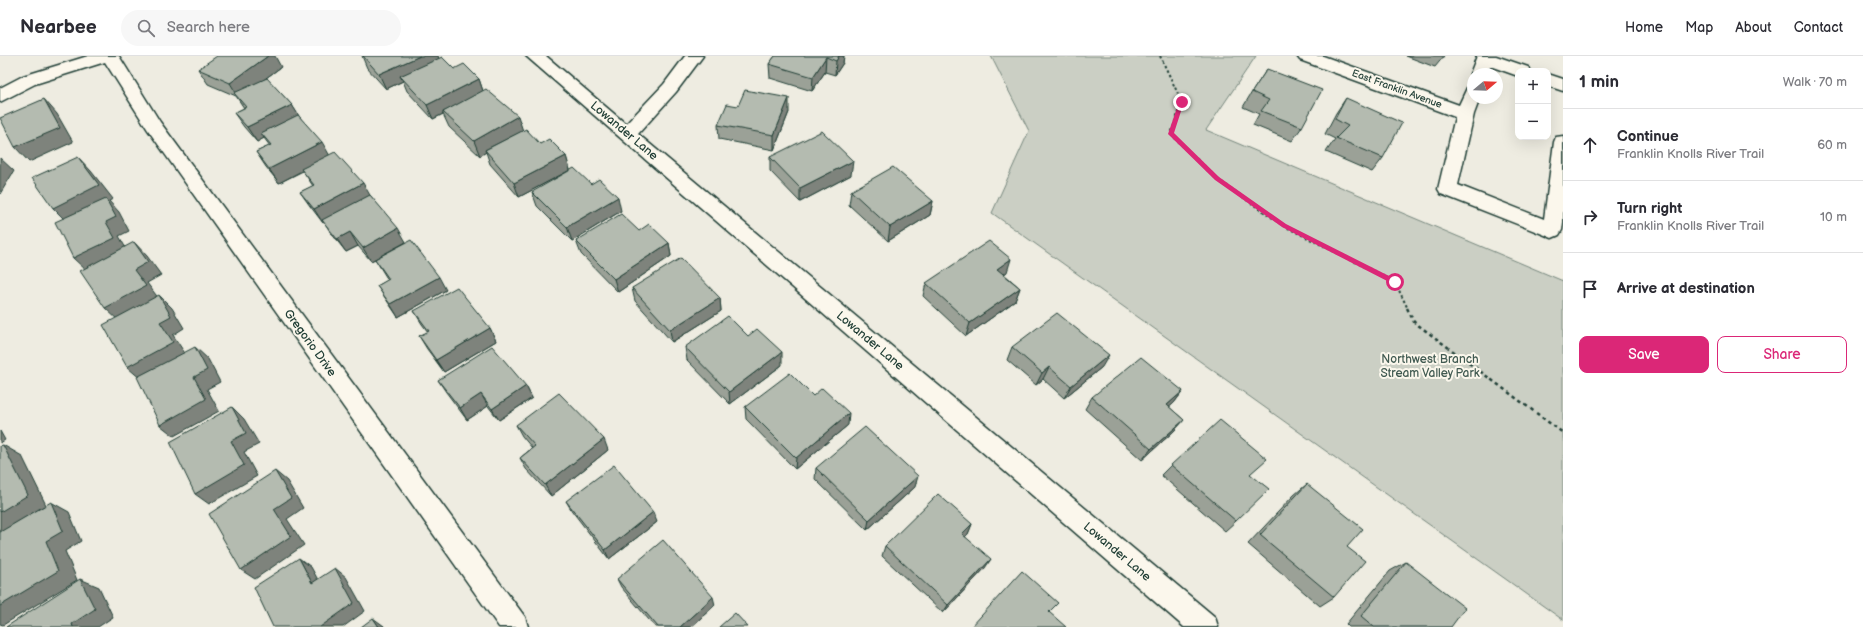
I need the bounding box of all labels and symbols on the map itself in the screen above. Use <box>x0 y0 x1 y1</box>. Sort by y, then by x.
street label: East Franklin Avenue <box>1350 67 1444 111</box>
north arrow <box>1467 68 1503 104</box>
route end <box>1173 93 1191 111</box>
street label: Lowander Lane <box>587 98 661 164</box>
route start <box>1386 273 1404 291</box>
street label: Gregorio Drive <box>281 306 339 380</box>
street label: Lowander Lane <box>833 308 907 374</box>
park label: Northwest Branch Stream Valley Park <box>1380 352 1480 381</box>
street label: Lowander Lane <box>1080 519 1154 585</box>

